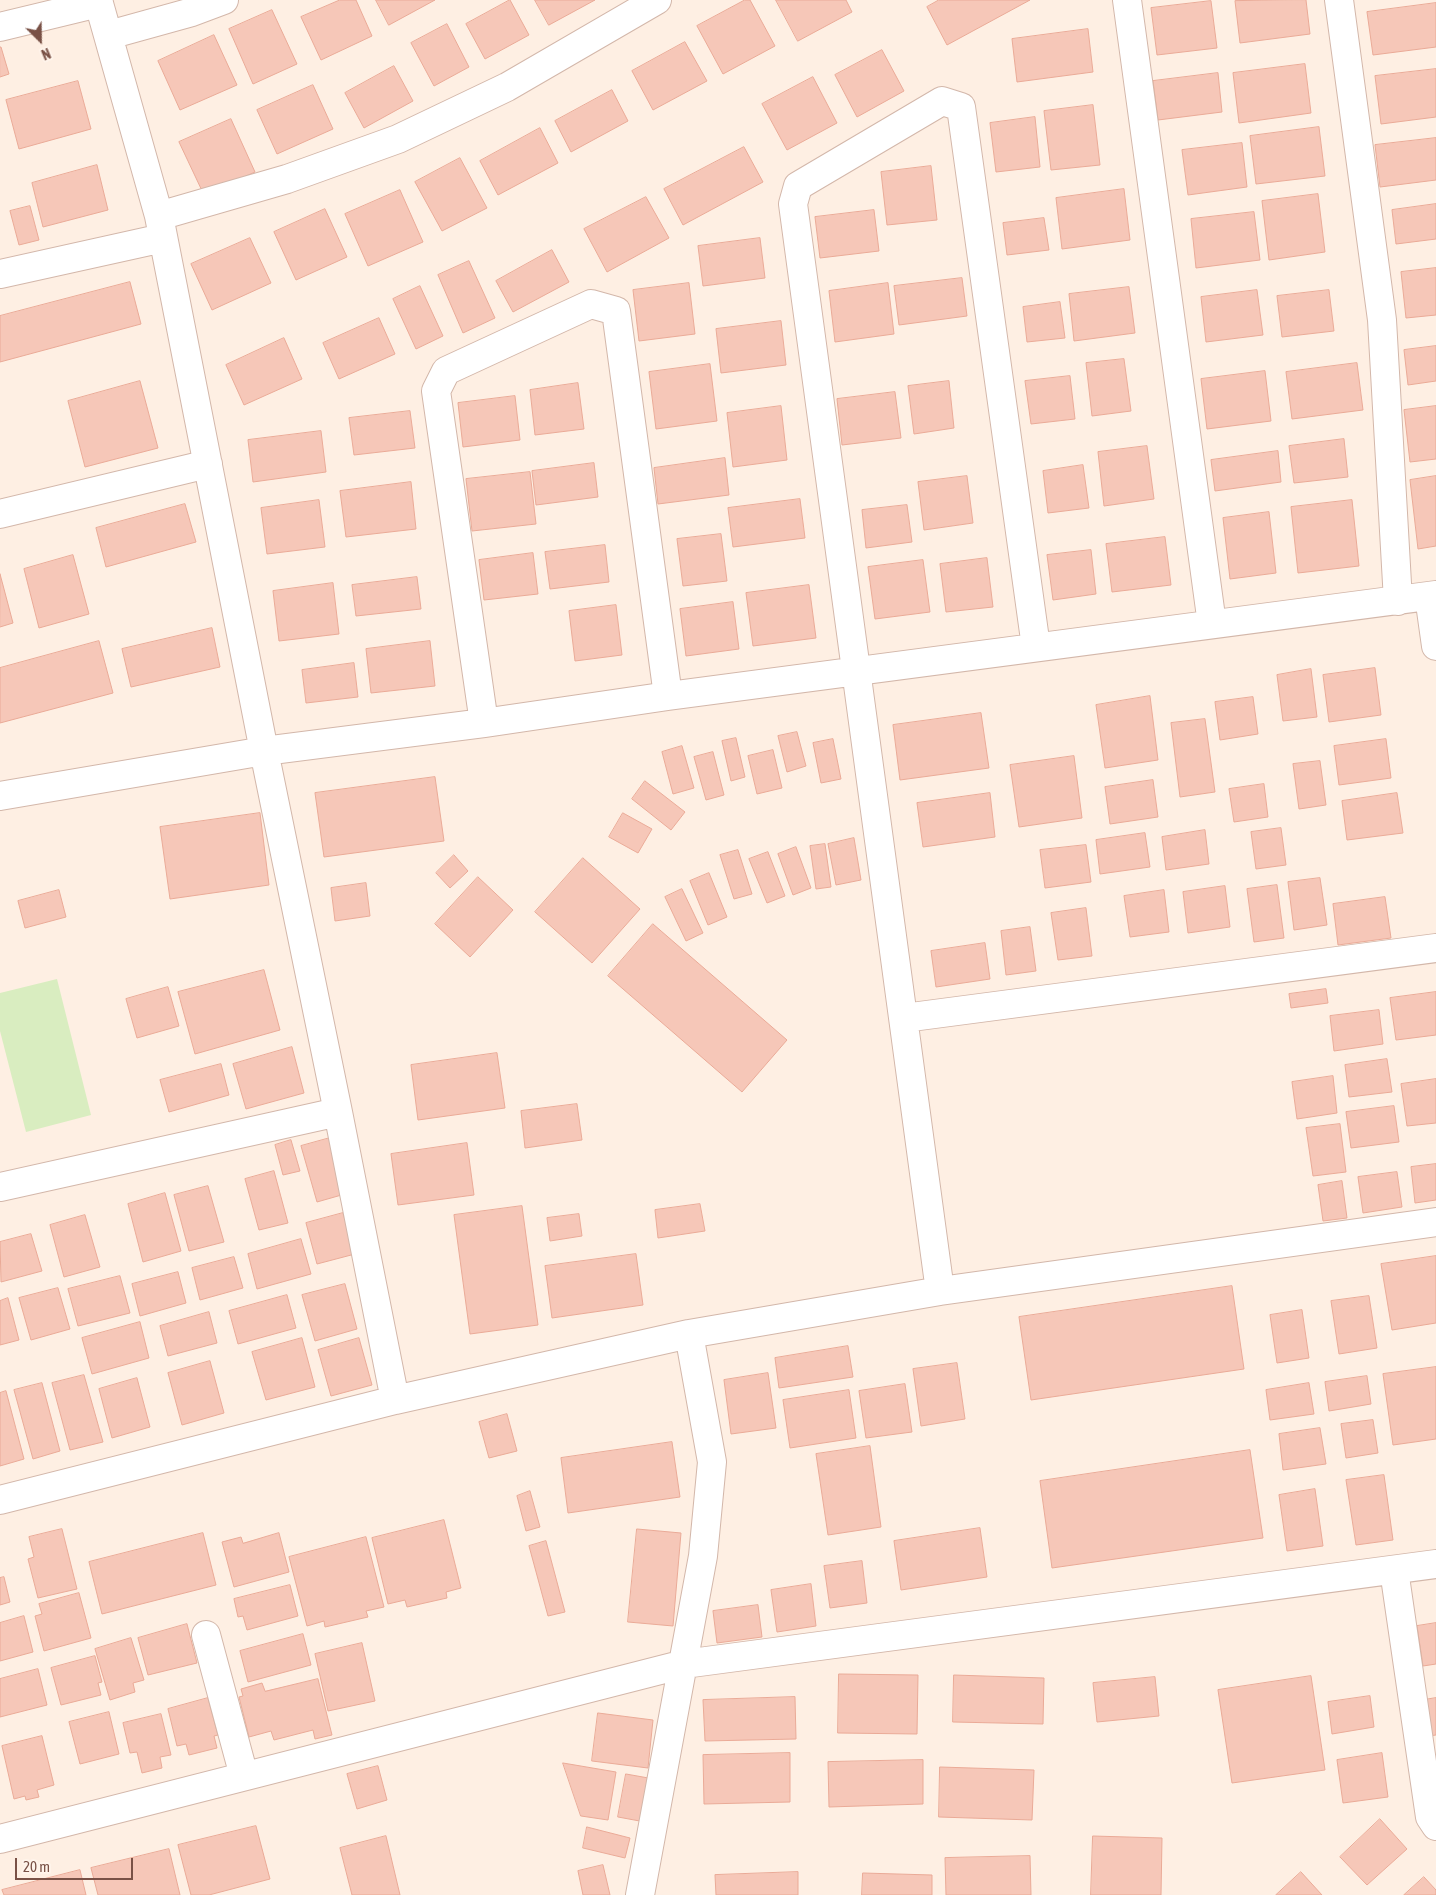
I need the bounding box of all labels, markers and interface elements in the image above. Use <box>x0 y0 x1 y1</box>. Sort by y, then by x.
north arrow <box>15 15 65 65</box>
text: N <box>39 45 53 63</box>
scale bar <box>18 1848 135 1880</box>
text: 20 m <box>23 1858 50 1875</box>

